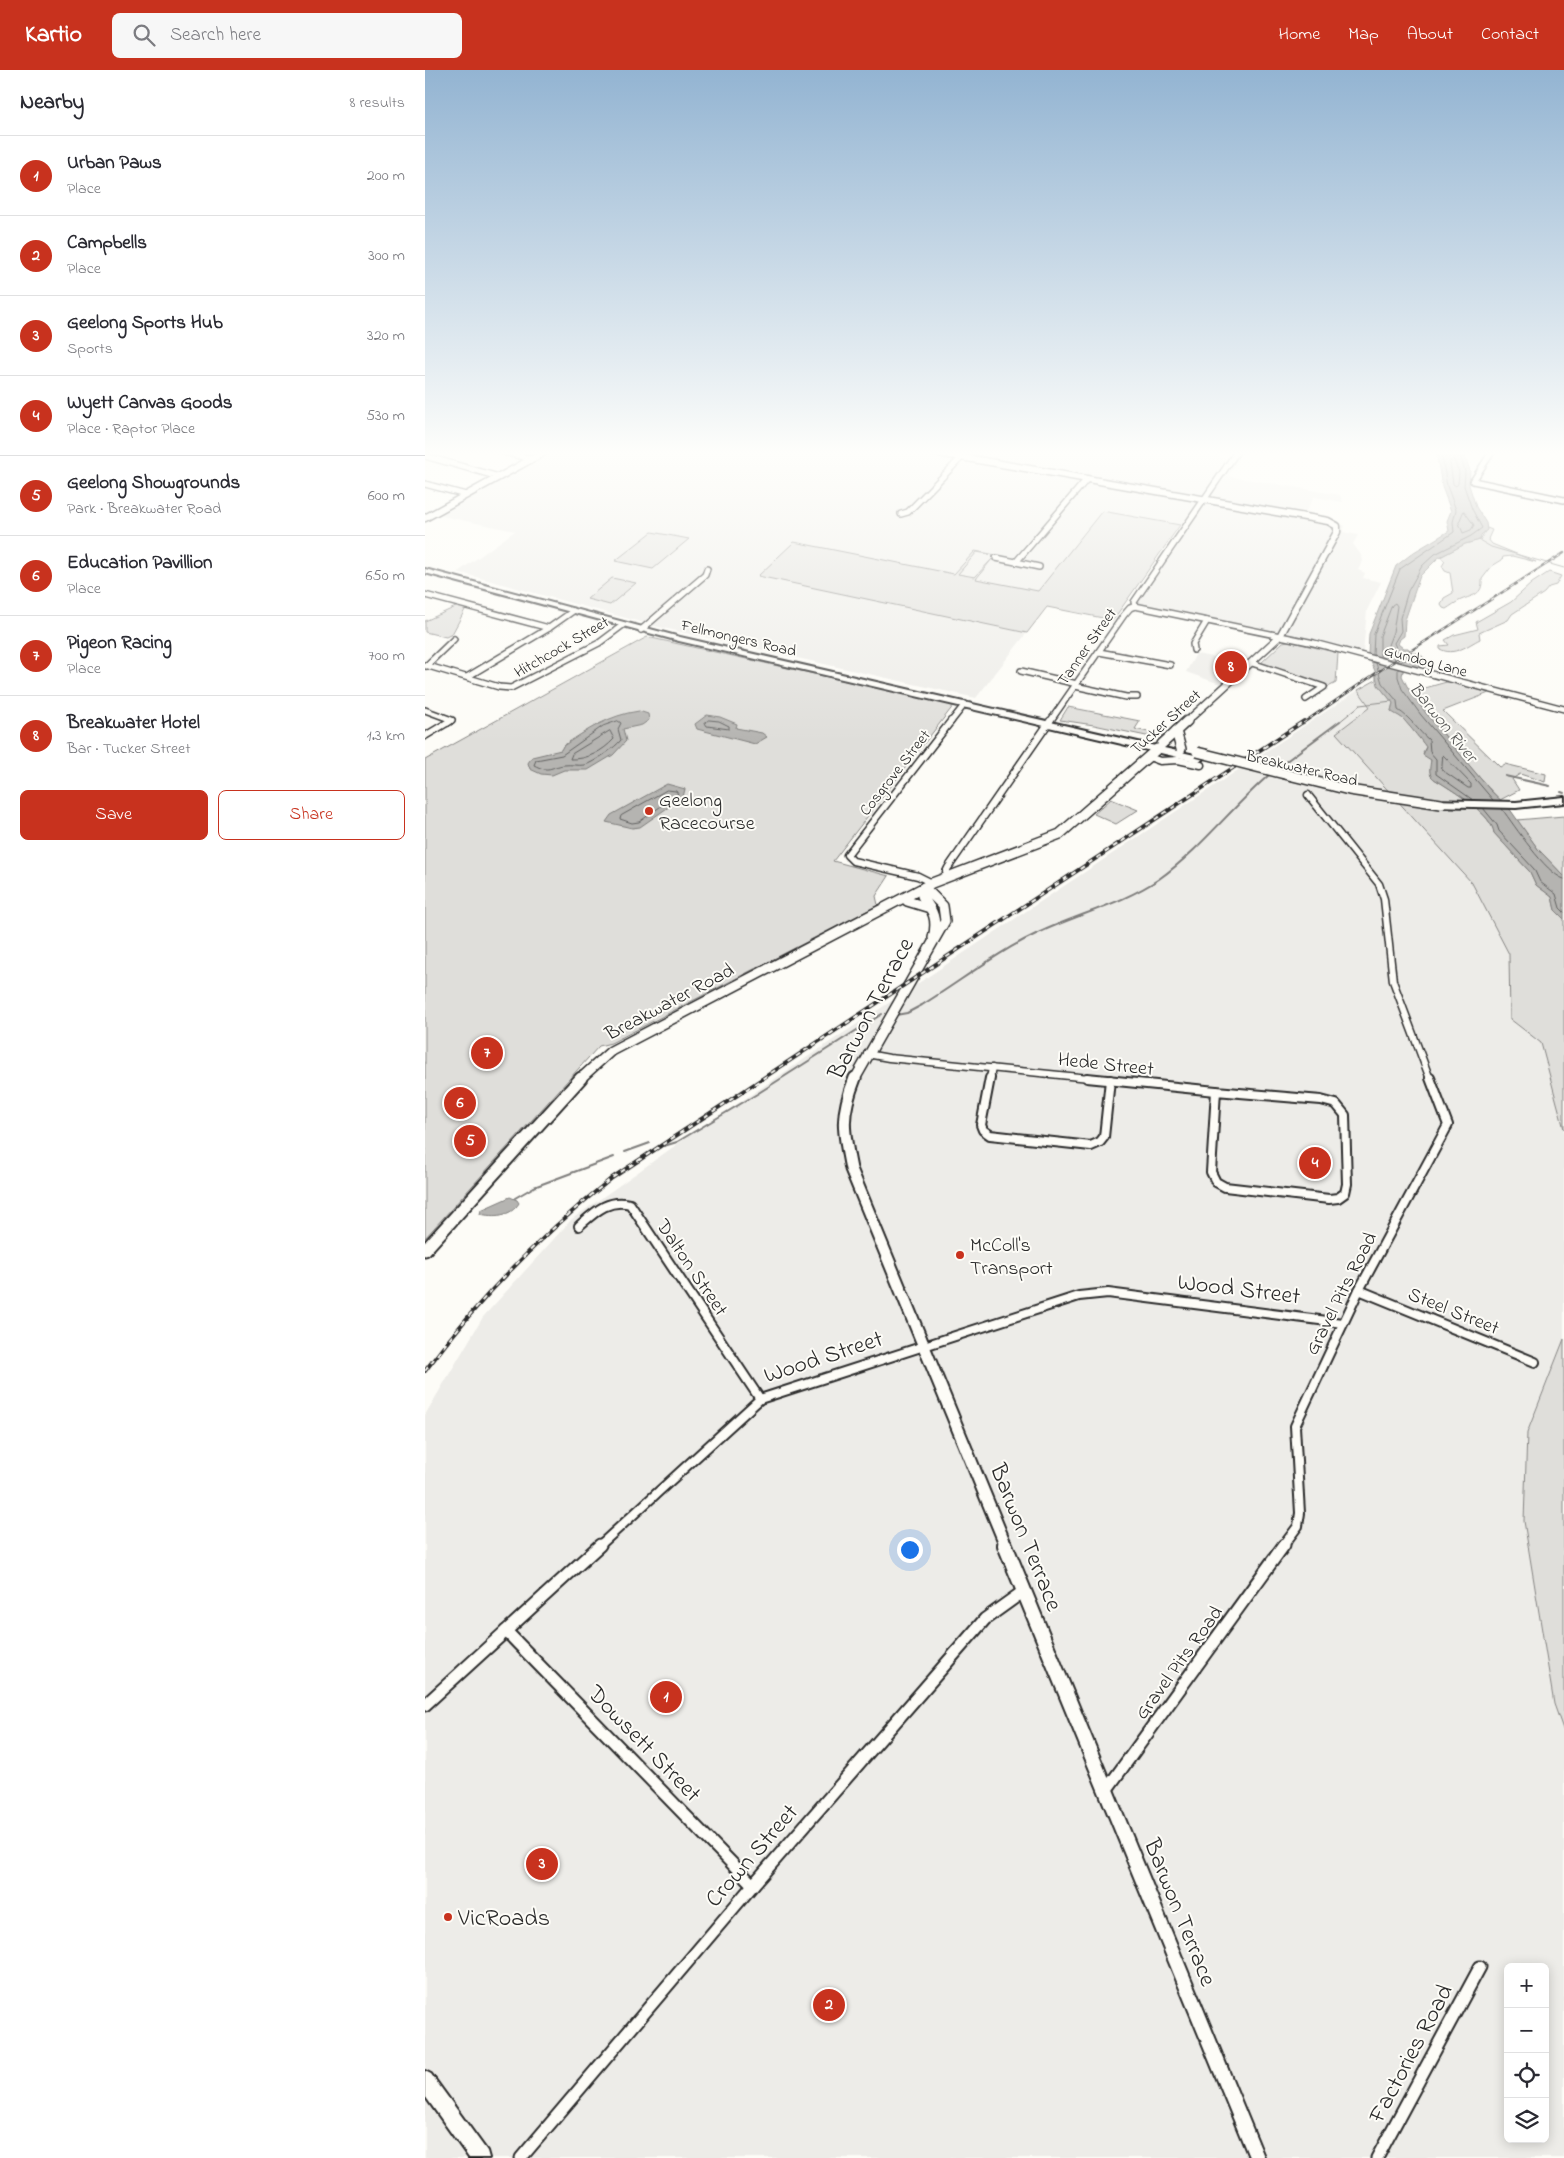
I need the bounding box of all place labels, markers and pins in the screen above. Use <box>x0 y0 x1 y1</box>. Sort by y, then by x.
pin: 8 <box>1215 648 1247 686</box>
place label: Geelong Racecourse <box>659 787 755 839</box>
marker: Geelong Racecourse <box>643 805 655 817</box>
pin: 7 <box>471 1034 503 1072</box>
pin: 6 <box>444 1084 476 1122</box>
pin: 5 <box>454 1122 486 1160</box>
pin: 4 <box>1299 1144 1331 1182</box>
place label: McColl's Transport <box>970 1232 1053 1284</box>
marker: McColl's Transport <box>954 1249 966 1261</box>
pin: 1 <box>650 1678 682 1716</box>
pin: 3 <box>526 1845 558 1883</box>
place label: VicRoads <box>457 1902 550 1937</box>
marker: VicRoads <box>442 1911 454 1923</box>
pin: 2 <box>813 1986 845 2024</box>

